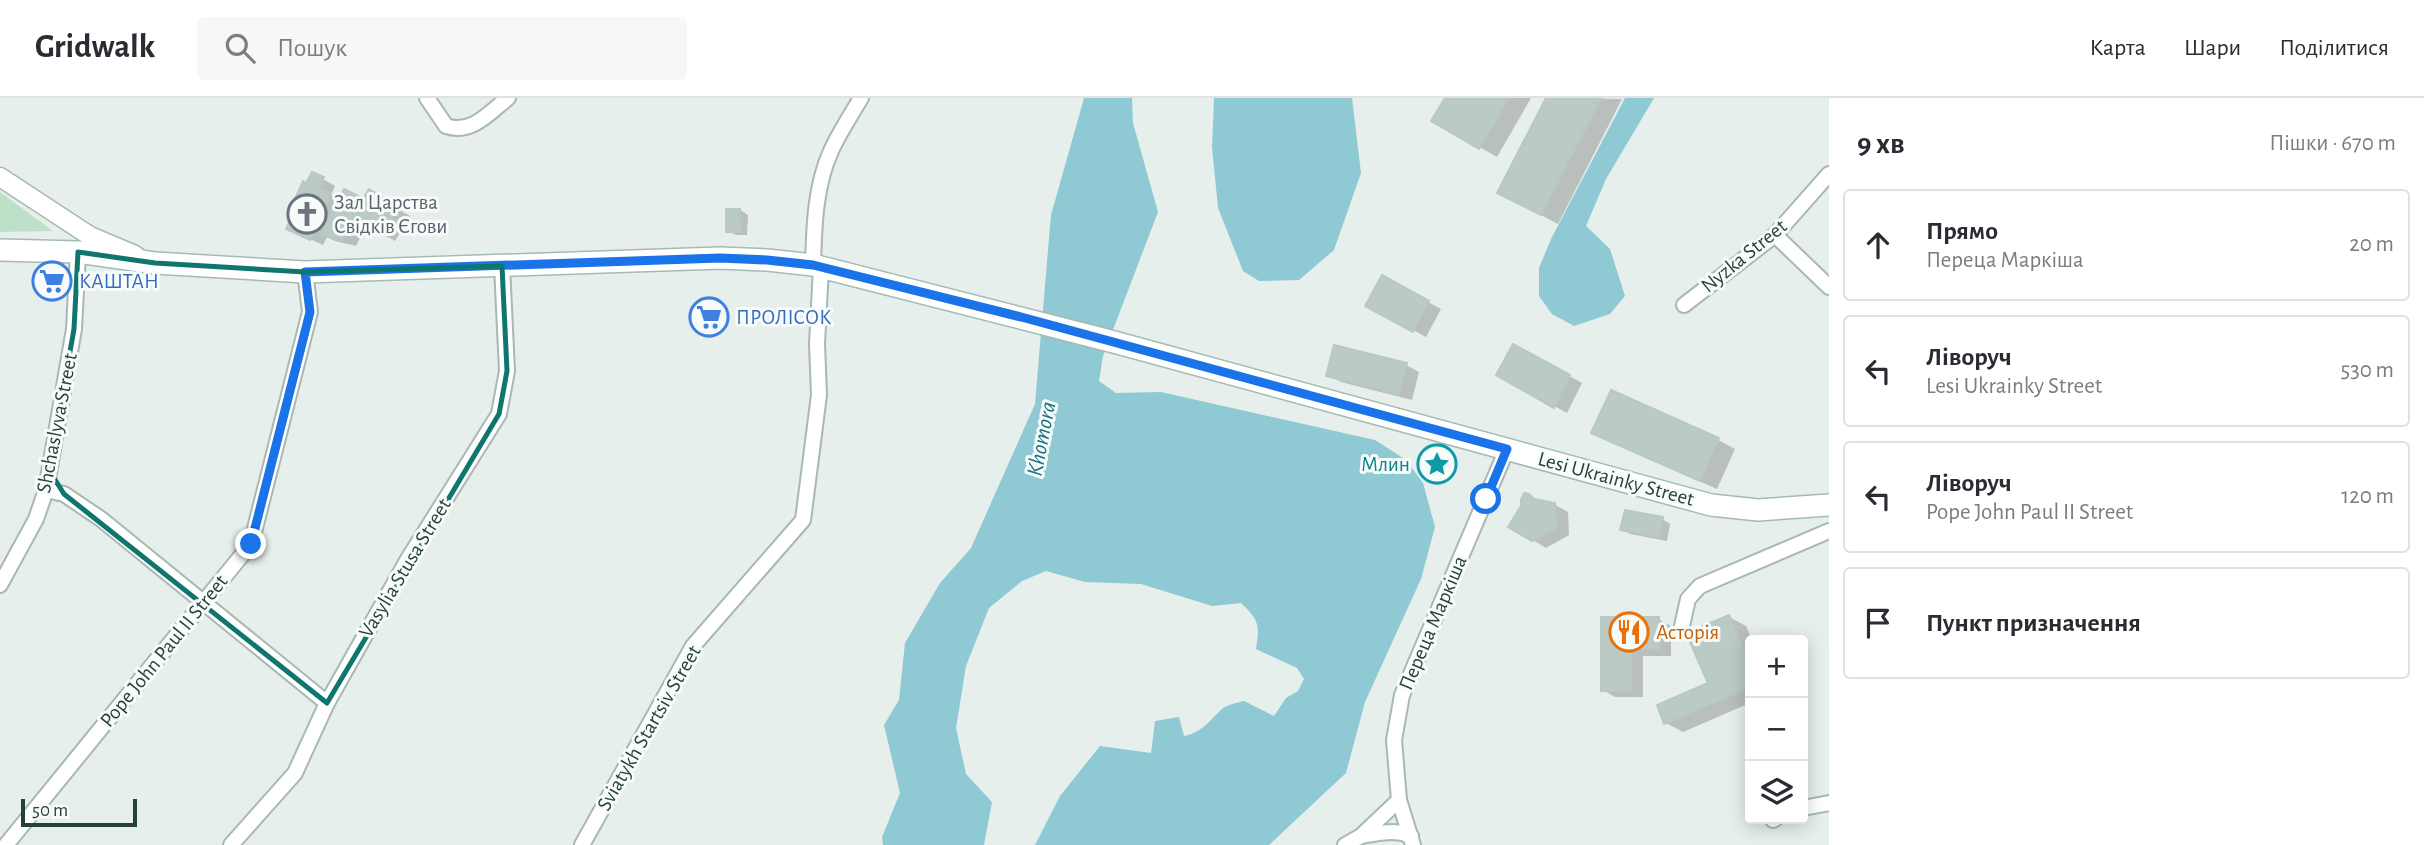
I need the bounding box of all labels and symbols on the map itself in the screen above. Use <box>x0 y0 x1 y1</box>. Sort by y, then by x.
place label: Зал Царства Свідків Єгови <box>334 192 447 237</box>
church icon: Зал Царства Свідків Єгови <box>286 193 328 235</box>
street label: Nyzka Street <box>1697 215 1791 297</box>
supermarket icon: КАШТАН <box>31 260 73 302</box>
place label: КАШТАН <box>79 271 159 292</box>
supermarket icon: ПРОЛІСОК <box>688 296 730 338</box>
place label: ПРОЛІСОК <box>736 307 831 328</box>
street label: Shchaslyva Street <box>33 351 81 495</box>
water label: Khomora <box>1023 400 1061 478</box>
place icon: Млин <box>1416 443 1458 485</box>
street label: Lesi Ukrainky Street <box>1536 448 1697 510</box>
place label: Млин <box>1361 454 1410 475</box>
route start <box>1470 483 1501 514</box>
street label: Vasylia Stusa Street <box>355 495 455 641</box>
route end <box>235 528 266 559</box>
street label: Переца Маркіша <box>1395 552 1471 693</box>
street label: Pope John Paul II Street <box>96 571 232 731</box>
restaurant icon: Асторія <box>1608 611 1650 653</box>
place label: Асторія <box>1656 622 1719 643</box>
street label: Sviatykh Startsiv Street <box>593 642 705 814</box>
scale bar <box>21 796 136 828</box>

